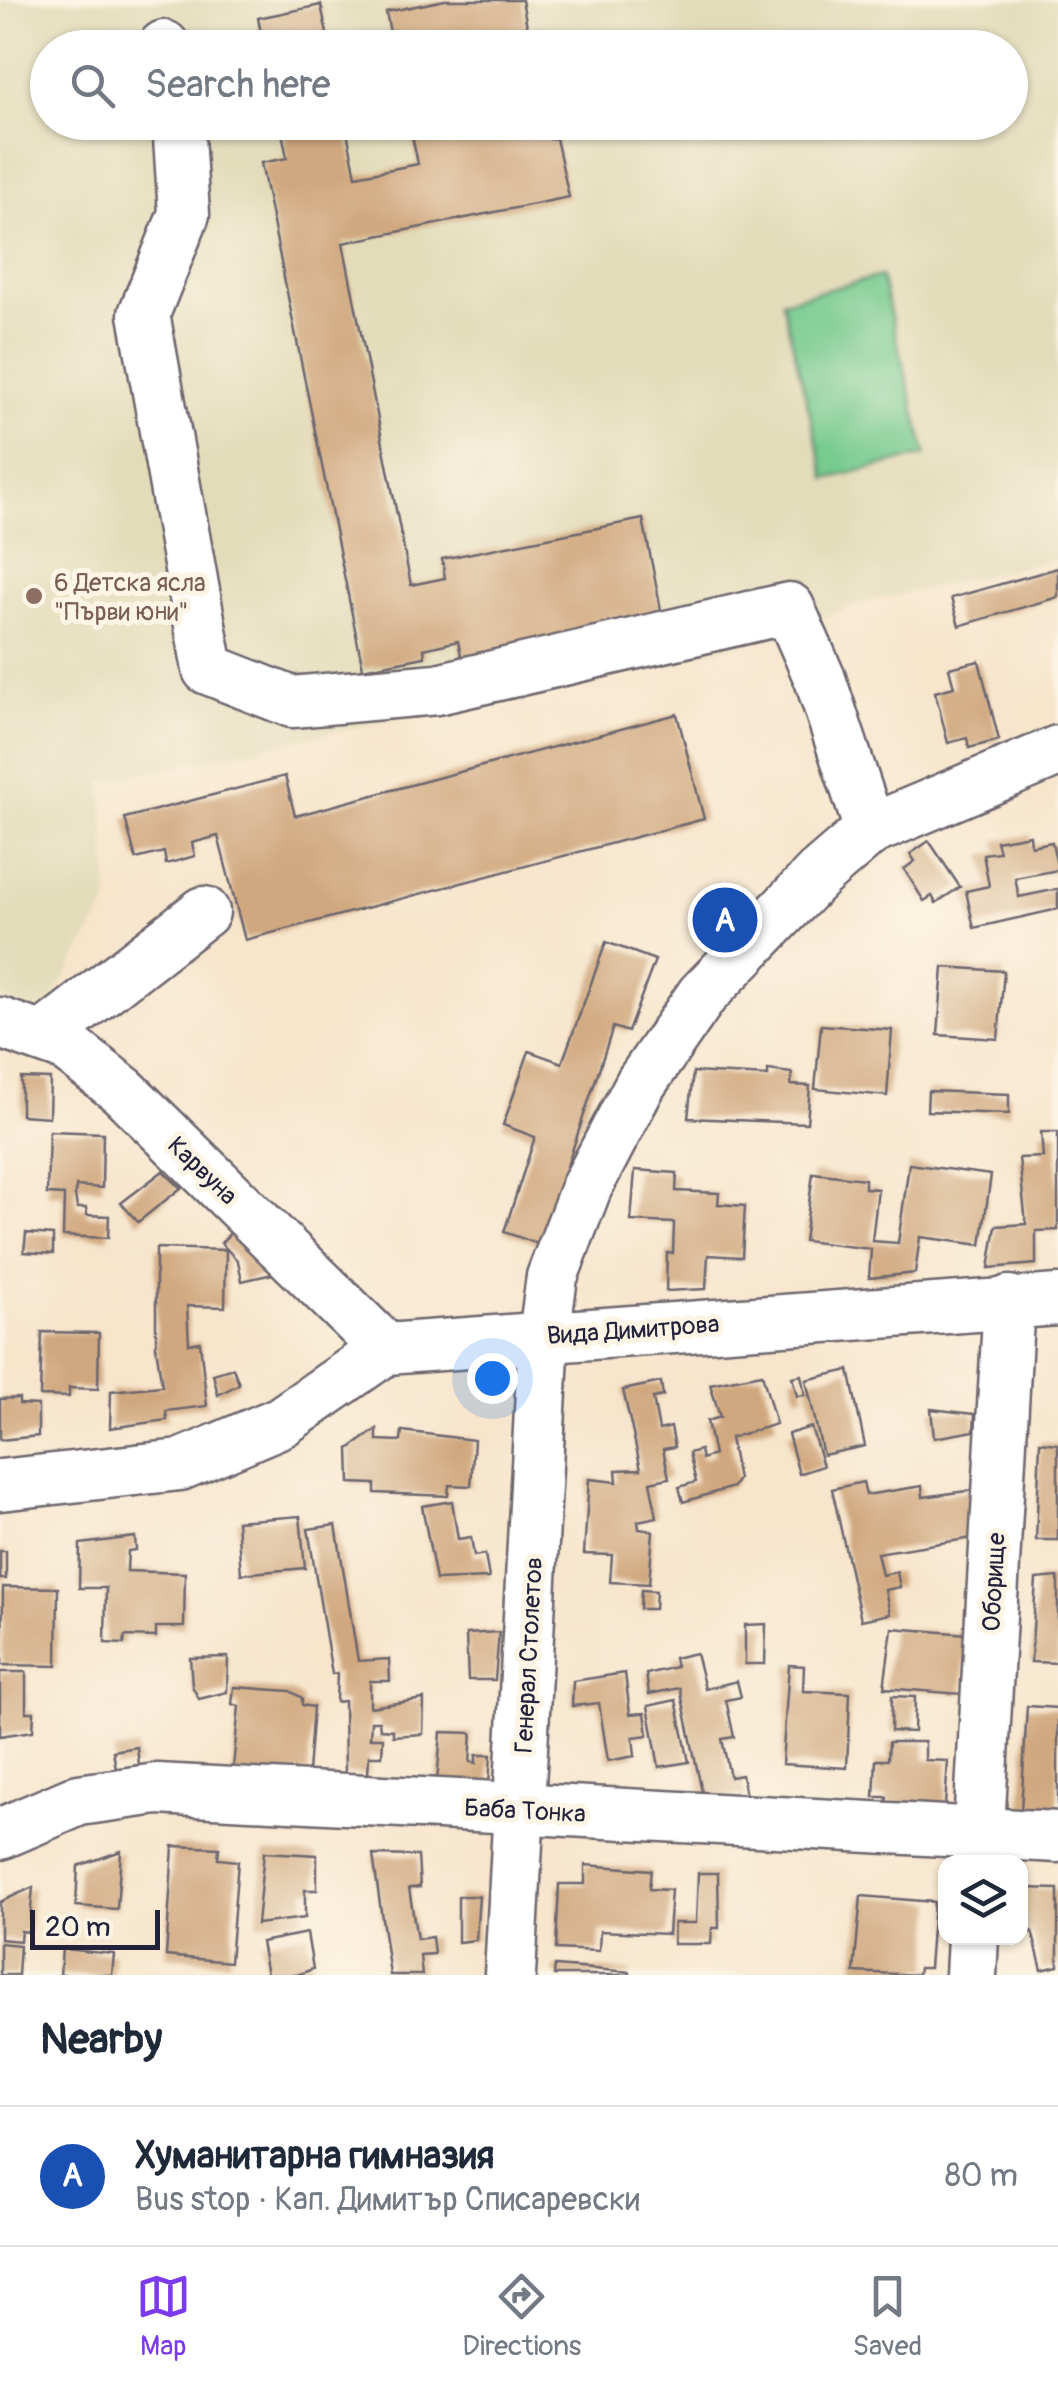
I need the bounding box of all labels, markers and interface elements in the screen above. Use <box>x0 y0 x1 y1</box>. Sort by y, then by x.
search box <box>30 30 1028 140</box>
icon: search <box>65 58 120 113</box>
text: Search here <box>145 61 331 109</box>
place label: 6 Детска ясла "Първи юни" <box>54 568 206 628</box>
marker: 6 Детска ясла "Първи юни" <box>23 585 45 607</box>
pin: A <box>692 882 758 958</box>
street label: Карвуна <box>161 1130 243 1212</box>
street label: Вида Димитрова <box>546 1309 720 1352</box>
your location <box>467 1353 518 1404</box>
street label: Оборище <box>976 1531 1013 1632</box>
street label: Генерал Столетов <box>509 1556 550 1754</box>
street label: Баба Тонка <box>463 1793 586 1830</box>
map controls <box>938 1855 1028 1945</box>
button: layers <box>938 1855 1028 1945</box>
scale bar <box>30 1905 160 1950</box>
text: 20 m <box>45 1910 111 1945</box>
text: Nearby <box>40 2014 162 2066</box>
text: Хуманитарна гимназия <box>135 2132 494 2180</box>
text: A <box>62 2156 83 2196</box>
text: 80 m <box>945 2156 1018 2196</box>
text: Bus stop · Кап. Димитър Списаревски <box>135 2180 640 2220</box>
tab: Map <box>136 2269 191 2364</box>
tab: Directions <box>462 2269 581 2364</box>
tab: Saved <box>853 2269 922 2364</box>

